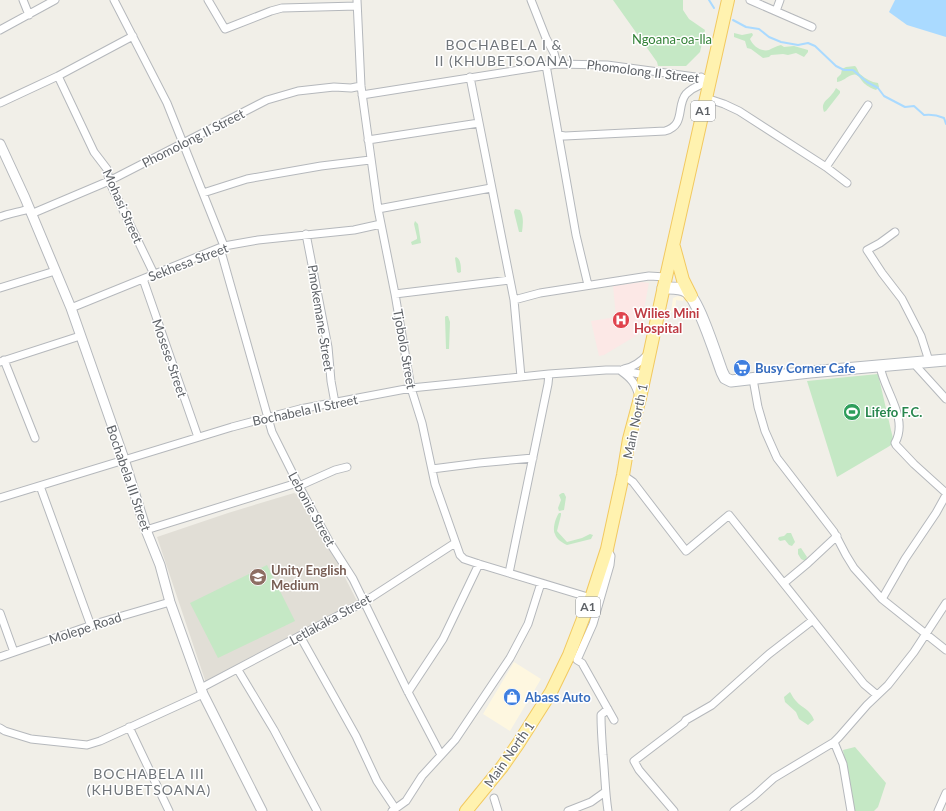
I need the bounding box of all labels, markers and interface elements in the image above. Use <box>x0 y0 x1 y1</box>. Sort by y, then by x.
park label: Ngoana-oa-lla <box>632 31 712 47</box>
district label: BOCHABELA I & II (KHUBETSOANA) <box>435 36 573 69</box>
street label: Phomolong II Street <box>586 56 700 86</box>
road number: A1 <box>691 101 715 121</box>
street label: Phomolong II Street <box>139 105 247 171</box>
street label: Mohasi Street <box>100 167 147 246</box>
street label: Sekhesa Street <box>146 239 231 285</box>
street label: Pmokemane Street <box>305 264 337 373</box>
place label: Wilies Mini Hospital <box>634 305 699 336</box>
street label: Tjobolo Street <box>390 308 420 390</box>
hospital icon: Wilies Mini Hospital <box>611 310 631 330</box>
street label: Mosese Street <box>149 317 191 400</box>
supermarket icon: Busy Corner Cafe <box>732 358 752 378</box>
place label: Busy Corner Cafe <box>755 360 855 376</box>
street label: Main North 1 <box>619 382 651 460</box>
street label: Bochabela II Street <box>251 391 360 429</box>
sports icon: Lifefo F.C. <box>842 402 862 422</box>
place label: Lifefo F.C. <box>865 404 922 420</box>
street label: Bochabela III Street <box>103 423 155 533</box>
street label: Lebonie Street <box>285 469 339 549</box>
place label: Unity English Medium <box>271 562 347 593</box>
school or university icon: Unity English Medium <box>248 567 268 587</box>
street label: Letlakaka Street <box>286 590 374 648</box>
road number: A1 <box>576 597 600 617</box>
street label: Molepe Road <box>47 609 123 647</box>
shop icon: Abass Auto <box>502 687 522 707</box>
place label: Abass Auto <box>524 689 591 705</box>
street label: Main North 1 <box>480 718 538 790</box>
district label: BOCHABELA III (KHUBETSOANA) <box>87 765 211 798</box>

